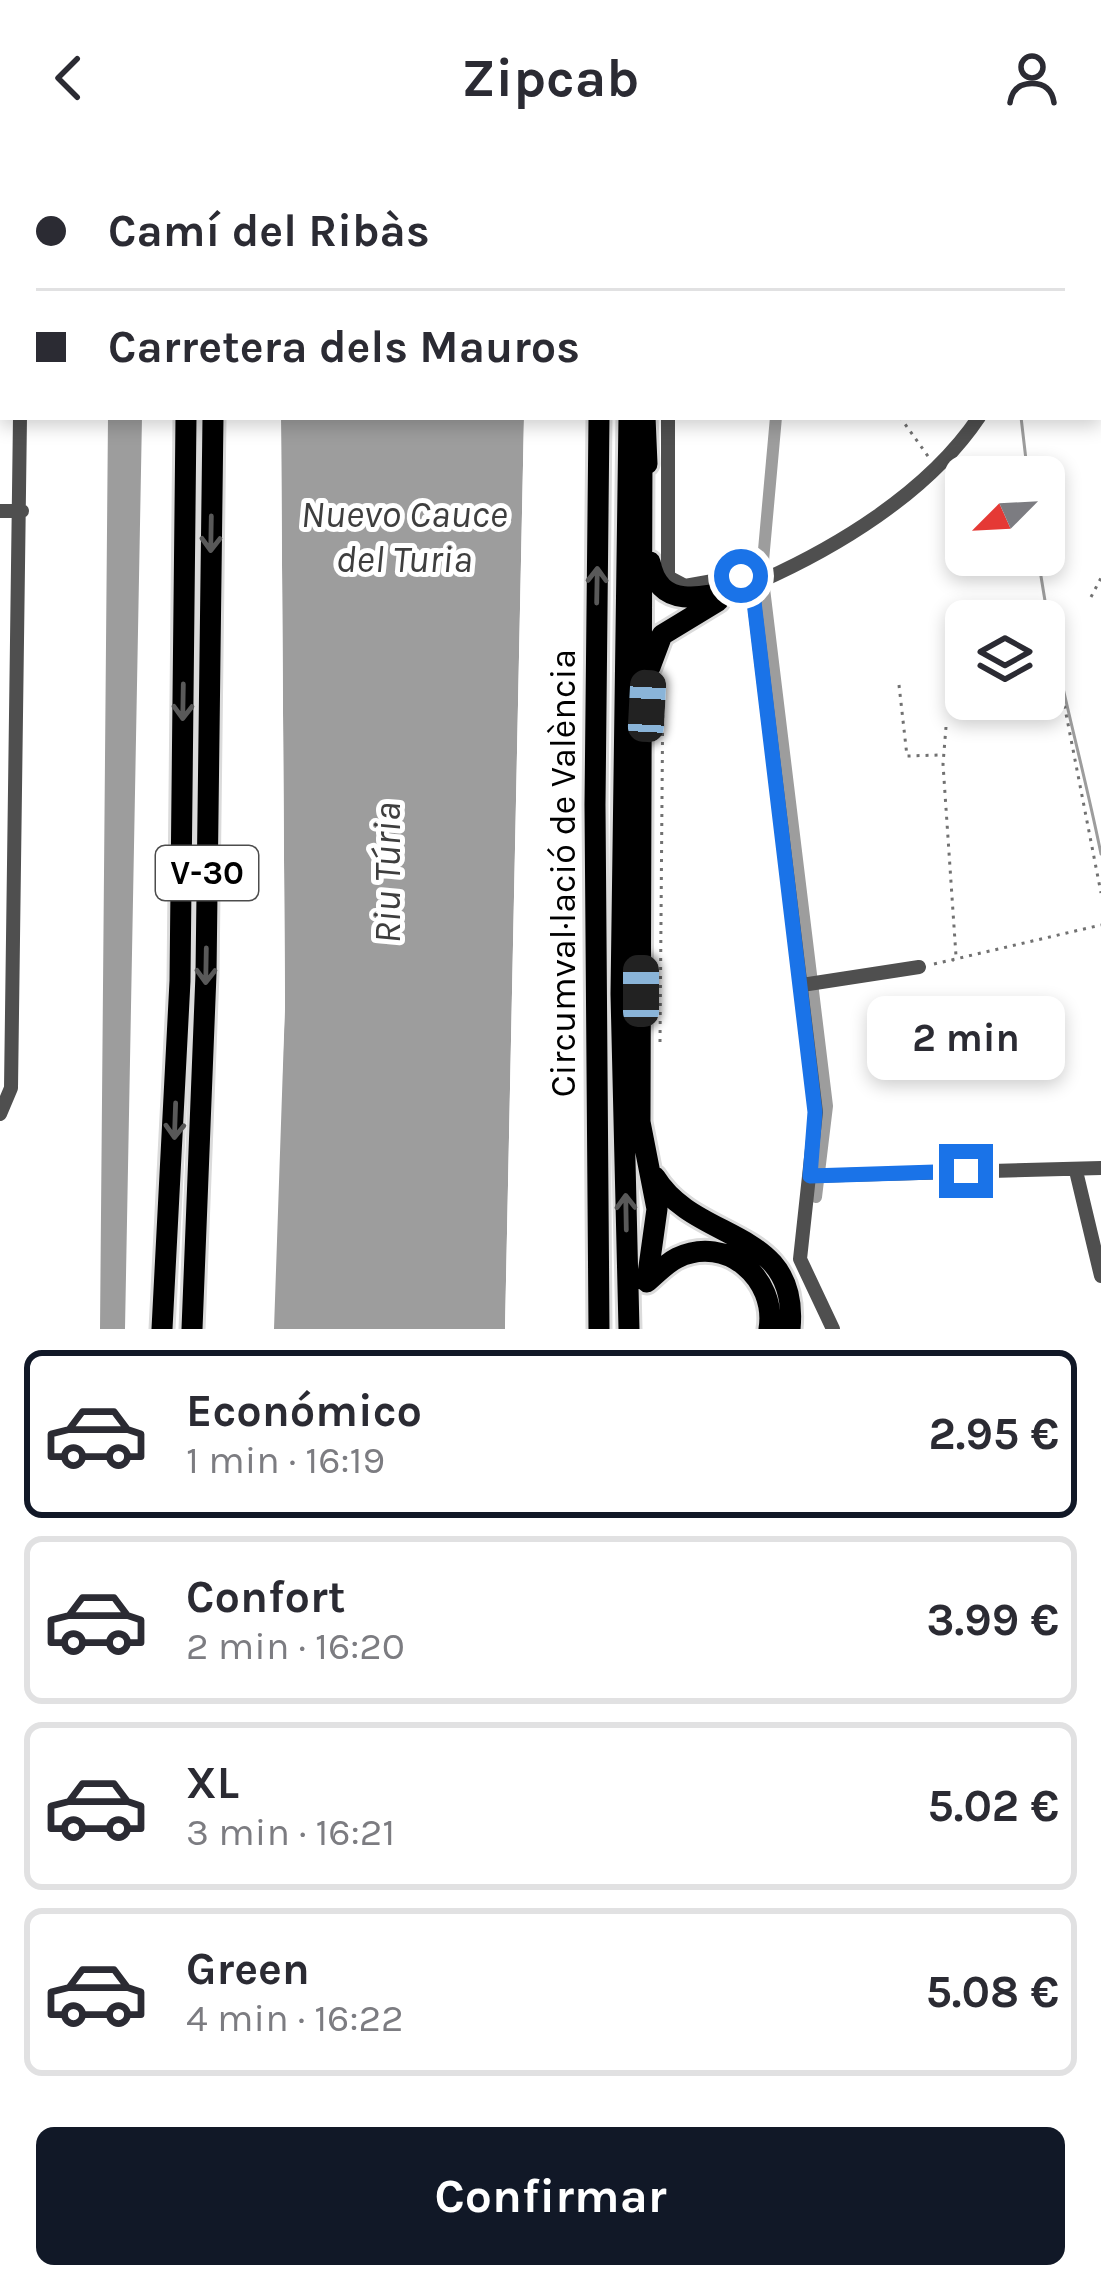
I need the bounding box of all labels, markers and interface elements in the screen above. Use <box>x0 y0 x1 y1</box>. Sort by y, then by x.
icon: back <box>36 45 102 111</box>
icon: person <box>999 45 1065 111</box>
text: Zipcab <box>462 46 639 110</box>
text: Camí del Ribàs <box>108 205 430 257</box>
text: Carretera dels Mauros <box>108 321 580 373</box>
north arrow <box>945 456 1065 576</box>
map controls <box>945 456 1065 720</box>
water label: Nuevo Cauce del Turia <box>300 491 508 582</box>
one-way arrow <box>200 514 222 553</box>
route start <box>714 549 768 603</box>
one-way arrow <box>586 566 608 605</box>
button: layers <box>945 600 1065 720</box>
street label: Circumval·lació de València <box>542 649 584 1097</box>
car <box>627 669 667 743</box>
one-way arrow <box>172 682 194 721</box>
water label: Riu Túria <box>364 802 410 944</box>
road number: V-30 <box>156 846 258 900</box>
one-way arrow <box>195 946 218 985</box>
car <box>623 955 659 1027</box>
callout: 2 min <box>867 997 1065 1081</box>
text: 2 min <box>912 1015 1020 1061</box>
one-way arrow <box>163 1101 186 1140</box>
route end <box>939 1144 993 1198</box>
one-way arrow <box>614 1193 637 1232</box>
icon: car <box>42 1380 150 1488</box>
text: Económico <box>186 1385 422 1437</box>
text: 2.95 € <box>929 1408 1059 1460</box>
text: 1 min · 16:19 <box>186 1437 385 1483</box>
icon: car <box>42 1566 150 1674</box>
text: Confort <box>186 1571 345 1623</box>
text: 3.99 € <box>927 1594 1059 1646</box>
text: 2 min · 16:20 <box>186 1623 405 1669</box>
icon: car <box>42 1752 150 1860</box>
text: XL <box>186 1757 239 1809</box>
text: 5.02 € <box>928 1780 1059 1832</box>
text: 3 min · 16:21 <box>186 1809 395 1855</box>
icon: car <box>42 1938 150 2046</box>
text: Green <box>186 1943 310 1995</box>
text: 5.08 € <box>926 1966 1059 2018</box>
text: 4 min · 16:22 <box>186 1995 404 2041</box>
button: Confirmar <box>36 2127 1065 2265</box>

